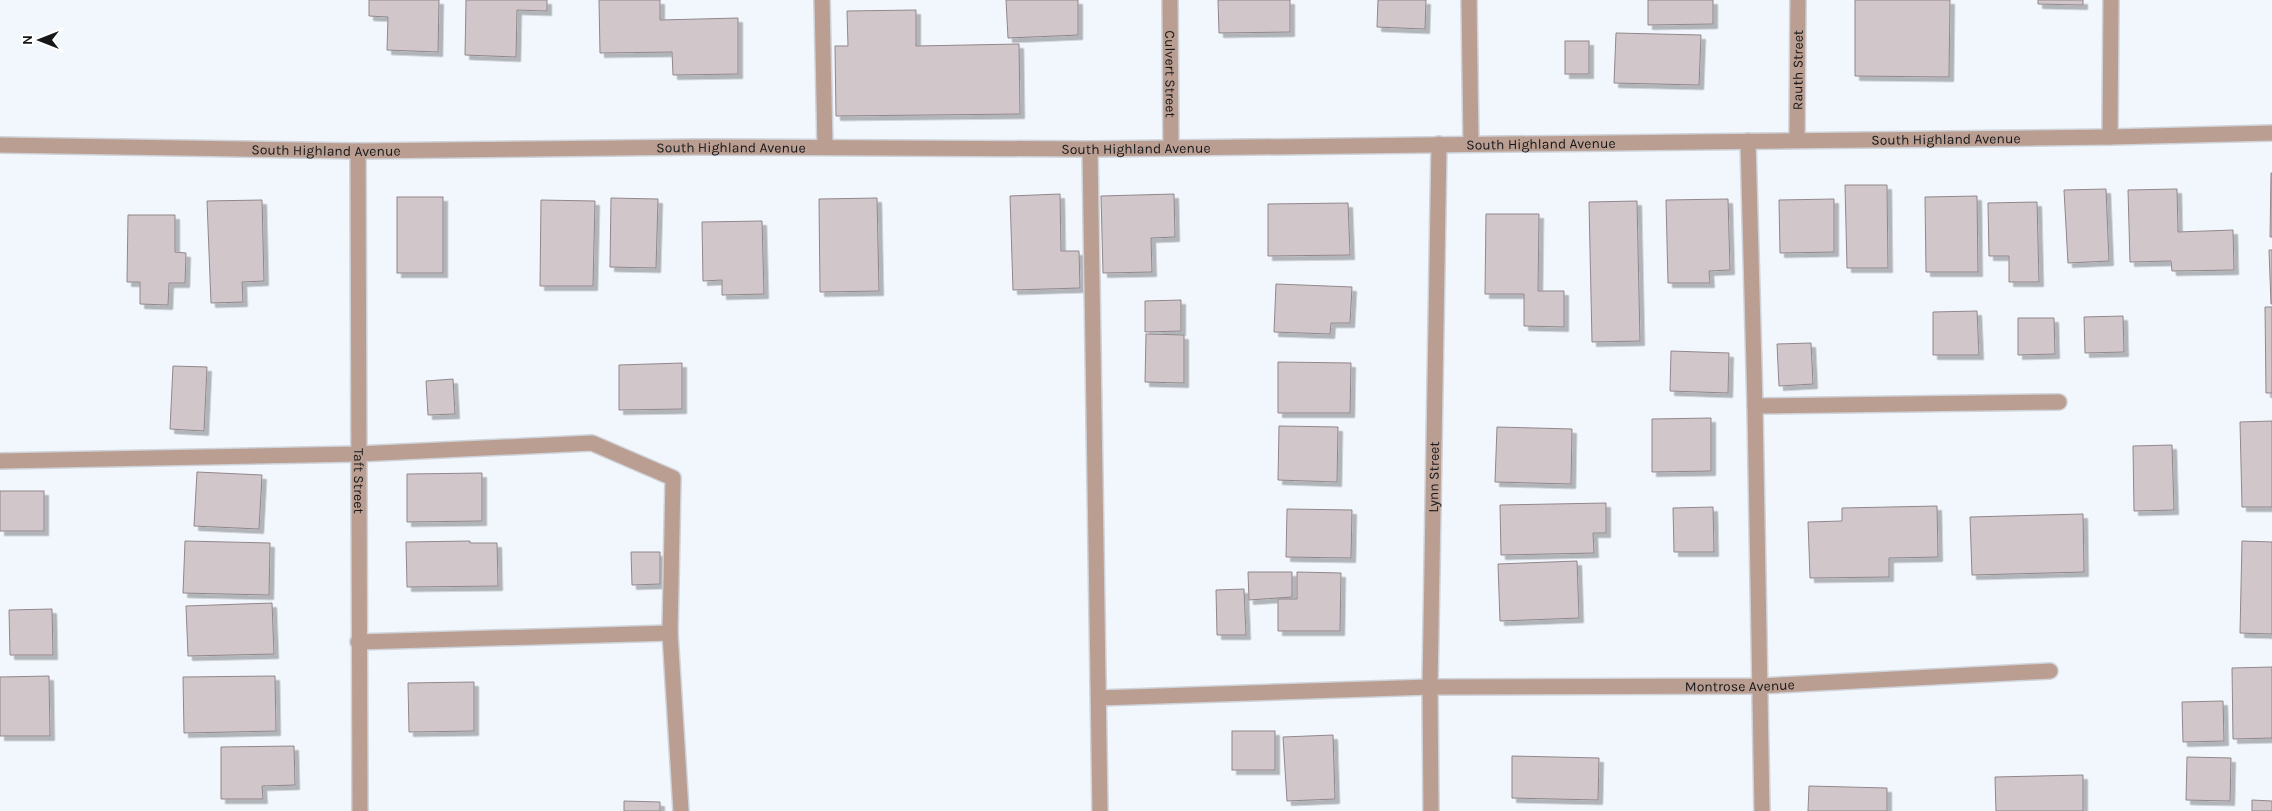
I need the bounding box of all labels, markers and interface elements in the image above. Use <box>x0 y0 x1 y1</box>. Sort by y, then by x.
north arrow <box>15 15 65 65</box>
street label: Culvert Street <box>1162 30 1179 118</box>
street label: Rauth Street <box>1789 30 1806 110</box>
text: N <box>19 35 36 45</box>
street label: South Highland Avenue <box>1871 130 2021 148</box>
street label: South Highland Avenue <box>1466 134 1616 153</box>
street label: South Highland Avenue <box>656 138 806 156</box>
street label: South Highland Avenue <box>1061 139 1211 158</box>
street label: South Highland Avenue <box>251 141 401 160</box>
street label: Lynn Street <box>1424 441 1443 513</box>
street label: Taft Street <box>350 448 368 514</box>
street label: Montrose Avenue <box>1685 676 1795 695</box>

